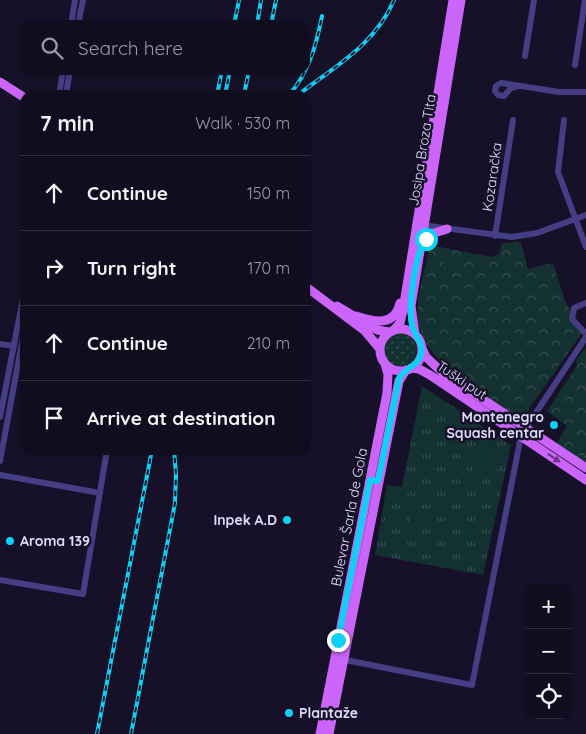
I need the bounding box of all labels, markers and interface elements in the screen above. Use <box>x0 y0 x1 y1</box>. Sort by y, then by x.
search box <box>20 20 310 75</box>
icon: search <box>38 34 66 62</box>
text: Search here <box>78 36 183 60</box>
street label: Josipa Broza Tita <box>404 93 440 207</box>
text: 7 min <box>40 110 94 136</box>
text: Walk · 530 m <box>195 113 290 133</box>
street label: Kozaračka <box>478 141 506 213</box>
icon: ahead <box>40 179 68 207</box>
text: Continue <box>87 181 168 205</box>
text: 150 m <box>247 183 290 203</box>
route start <box>415 228 438 251</box>
icon: right <box>40 254 68 282</box>
text: Turn right <box>87 256 176 280</box>
text: 170 m <box>247 258 290 278</box>
icon: ahead <box>40 329 68 357</box>
text: Continue <box>87 331 168 355</box>
text: 210 m <box>247 333 290 353</box>
street label: Tuški put <box>433 357 491 403</box>
icon: arrive <box>40 404 68 432</box>
text: Arrive at destination <box>87 406 276 430</box>
place label: Montenegro Squash centar <box>446 408 544 442</box>
marker: Montenegro Squash centar <box>548 419 560 431</box>
street label: Bulevar Šarla de Gola <box>327 446 371 588</box>
one-way arrow <box>547 453 560 463</box>
place label: Inpek A.D <box>213 511 277 529</box>
marker: Inpek A.D <box>281 514 293 526</box>
place label: Aroma 139 <box>20 532 90 550</box>
marker: Aroma 139 <box>4 535 16 547</box>
map controls <box>526 584 571 719</box>
button: + <box>526 584 571 629</box>
route end <box>327 629 350 652</box>
button: − <box>526 629 571 674</box>
button: locate <box>526 674 571 719</box>
place label: Plantaže <box>299 704 358 722</box>
marker: Plantaže <box>283 707 295 719</box>

